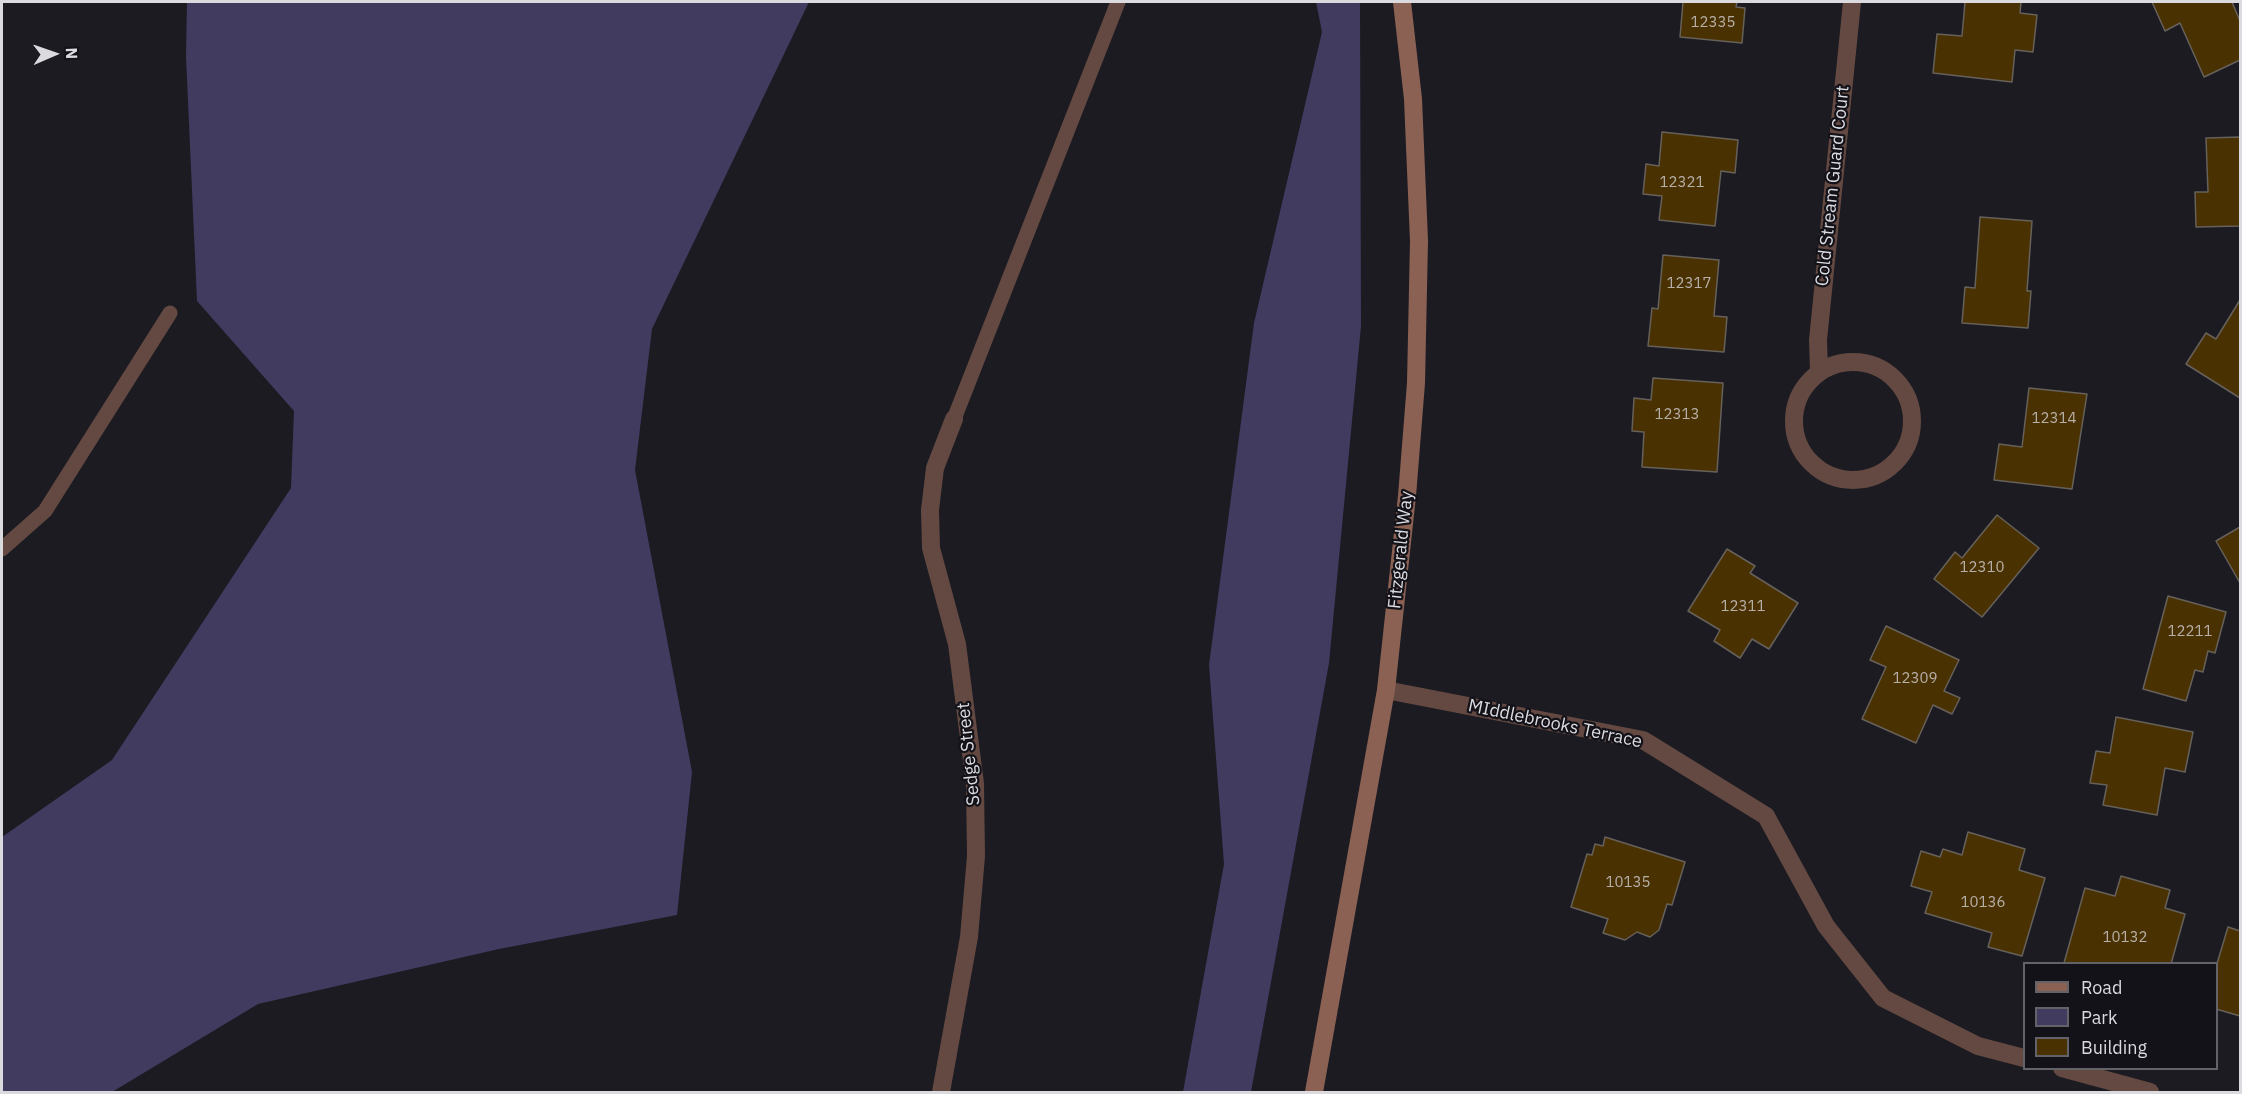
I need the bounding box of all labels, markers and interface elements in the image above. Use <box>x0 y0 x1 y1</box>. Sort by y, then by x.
house number: 12335 <box>1691 14 1735 32</box>
north arrow <box>24 24 84 84</box>
text: N <box>62 47 82 60</box>
street label: Cold Stream Guard Court <box>1812 85 1854 287</box>
house number: 12321 <box>1660 174 1704 192</box>
house number: 12317 <box>1667 275 1711 293</box>
house number: 12313 <box>1655 406 1699 424</box>
house number: 12314 <box>2032 410 2076 428</box>
street label: Fitzgerald Way <box>1384 490 1418 610</box>
house number: 12310 <box>1960 559 2004 577</box>
house number: 12311 <box>1721 598 1765 616</box>
house number: 12211 <box>2168 623 2212 641</box>
house number: 12309 <box>1893 670 1937 688</box>
street label: MIddlebrooks Terrace <box>1466 695 1644 753</box>
street label: Sedge Street <box>953 701 985 807</box>
house number: 10135 <box>1606 874 1650 892</box>
house number: 10136 <box>1961 894 2005 912</box>
house number: 10132 <box>2103 929 2147 947</box>
legend <box>2023 962 2218 1070</box>
text: Road <box>2081 976 2122 999</box>
text: Park <box>2081 1006 2117 1029</box>
text: Building <box>2081 1036 2147 1059</box>

